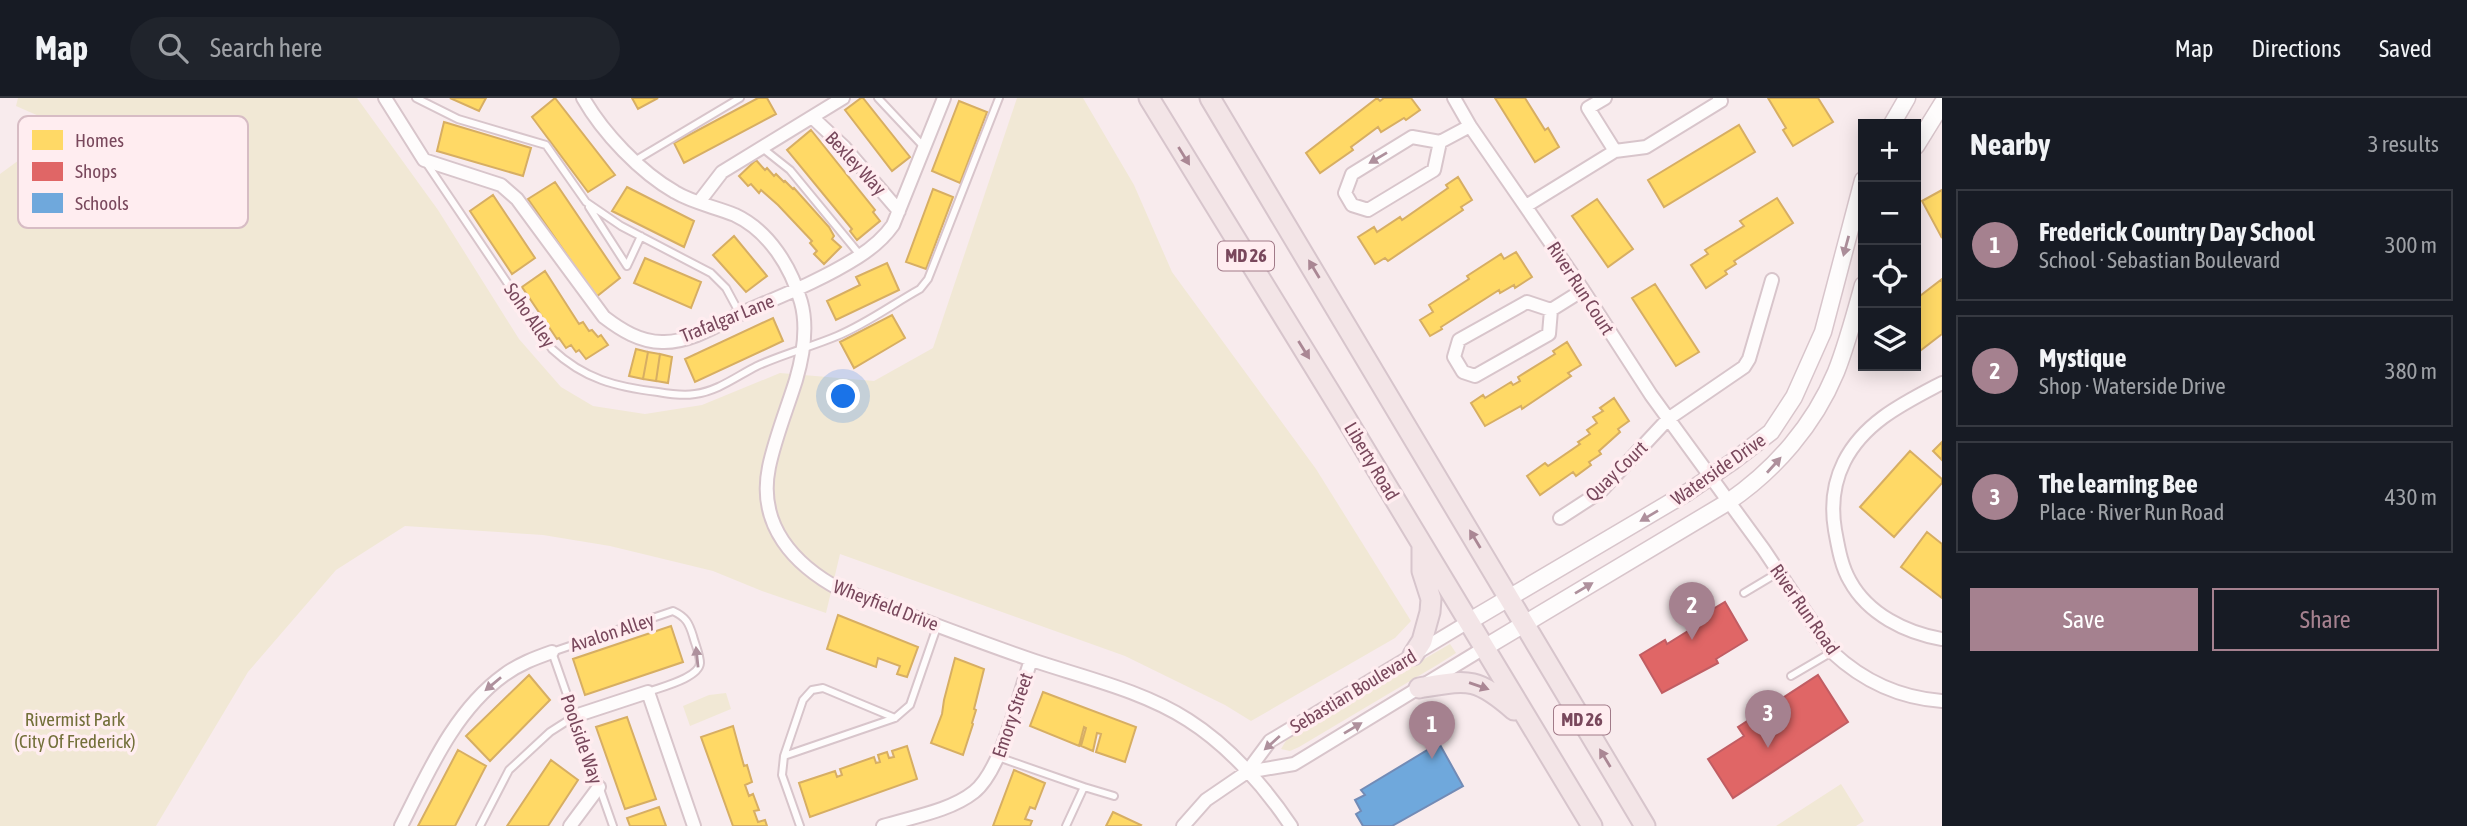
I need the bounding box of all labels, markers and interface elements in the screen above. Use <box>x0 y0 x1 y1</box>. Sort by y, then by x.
search box <box>130 17 620 80</box>
text: Map <box>35 29 88 67</box>
icon: search <box>154 29 192 67</box>
text: Search here <box>210 33 322 63</box>
text: Map <box>2175 35 2213 62</box>
text: Directions <box>2251 35 2341 62</box>
text: Saved <box>2379 35 2432 62</box>
legend <box>18 116 248 228</box>
map controls <box>1858 119 1921 371</box>
button: + <box>1858 119 1921 182</box>
street label: Bexley Way <box>821 127 891 199</box>
text: Nearby <box>1970 127 2050 161</box>
text: Homes <box>75 129 124 151</box>
text: 3 results <box>2368 131 2439 157</box>
one-way arrow <box>1178 147 1191 166</box>
one-way arrow <box>1368 152 1388 165</box>
text: Shops <box>75 160 117 182</box>
button: − <box>1858 182 1921 245</box>
text: Schools <box>75 192 129 214</box>
text: Frederick Country Day School <box>2039 217 2315 247</box>
text: 1 <box>1990 232 2000 258</box>
text: 300 m <box>2385 232 2437 258</box>
one-way arrow <box>1840 235 1851 257</box>
street label: River Run Court <box>1543 237 1619 339</box>
road number: MD 26 <box>1218 242 1274 271</box>
button: locate <box>1858 245 1921 308</box>
text: School · Sebastian Boulevard <box>2039 247 2281 273</box>
one-way arrow <box>1307 260 1320 279</box>
street label: Soho Alley <box>500 279 560 351</box>
street label: Trafalgar Lane <box>677 289 777 347</box>
button: layers <box>1858 308 1921 371</box>
one-way arrow <box>1297 340 1310 359</box>
text: Mystique <box>2039 343 2126 373</box>
text: 2 <box>1990 358 2000 384</box>
text: 380 m <box>2385 358 2437 384</box>
text: Shop · Waterside Drive <box>2039 373 2226 399</box>
your location <box>826 379 860 413</box>
street label: Liberty Road <box>1340 418 1404 504</box>
street label: Waterside Drive <box>1667 429 1769 509</box>
street label: Quay Court <box>1581 436 1651 506</box>
one-way arrow <box>1765 457 1781 474</box>
text: The learning Bee <box>2039 469 2198 499</box>
text: 3 <box>1990 484 2000 510</box>
text: 430 m <box>2385 484 2437 510</box>
text: Place · River Run Road <box>2039 499 2224 525</box>
one-way arrow <box>1640 509 1659 522</box>
one-way arrow <box>1469 530 1481 549</box>
street label: River Run Road <box>1766 560 1844 658</box>
street label: Wheyfield Drive <box>830 575 942 635</box>
one-way arrow <box>1574 582 1593 595</box>
pin: 2 <box>1669 582 1715 640</box>
button: Save <box>1970 588 2198 651</box>
button: Share <box>2212 588 2439 651</box>
street label: Avalon Alley <box>567 608 657 656</box>
street label: Sebastian Boulevard <box>1286 645 1420 737</box>
one-way arrow <box>691 646 702 668</box>
street label: Emory Street <box>987 670 1037 760</box>
one-way arrow <box>484 676 502 692</box>
one-way arrow <box>1469 681 1490 692</box>
pin: 3 <box>1745 690 1791 748</box>
street label: Poolside Way <box>556 691 608 787</box>
pin: 1 <box>1409 701 1455 759</box>
road number: MD 26 <box>1554 706 1610 734</box>
park label: Rivermist Park (City Of Frederick) <box>14 708 136 752</box>
one-way arrow <box>1344 721 1363 734</box>
one-way arrow <box>1263 735 1281 751</box>
one-way arrow <box>1598 748 1611 767</box>

